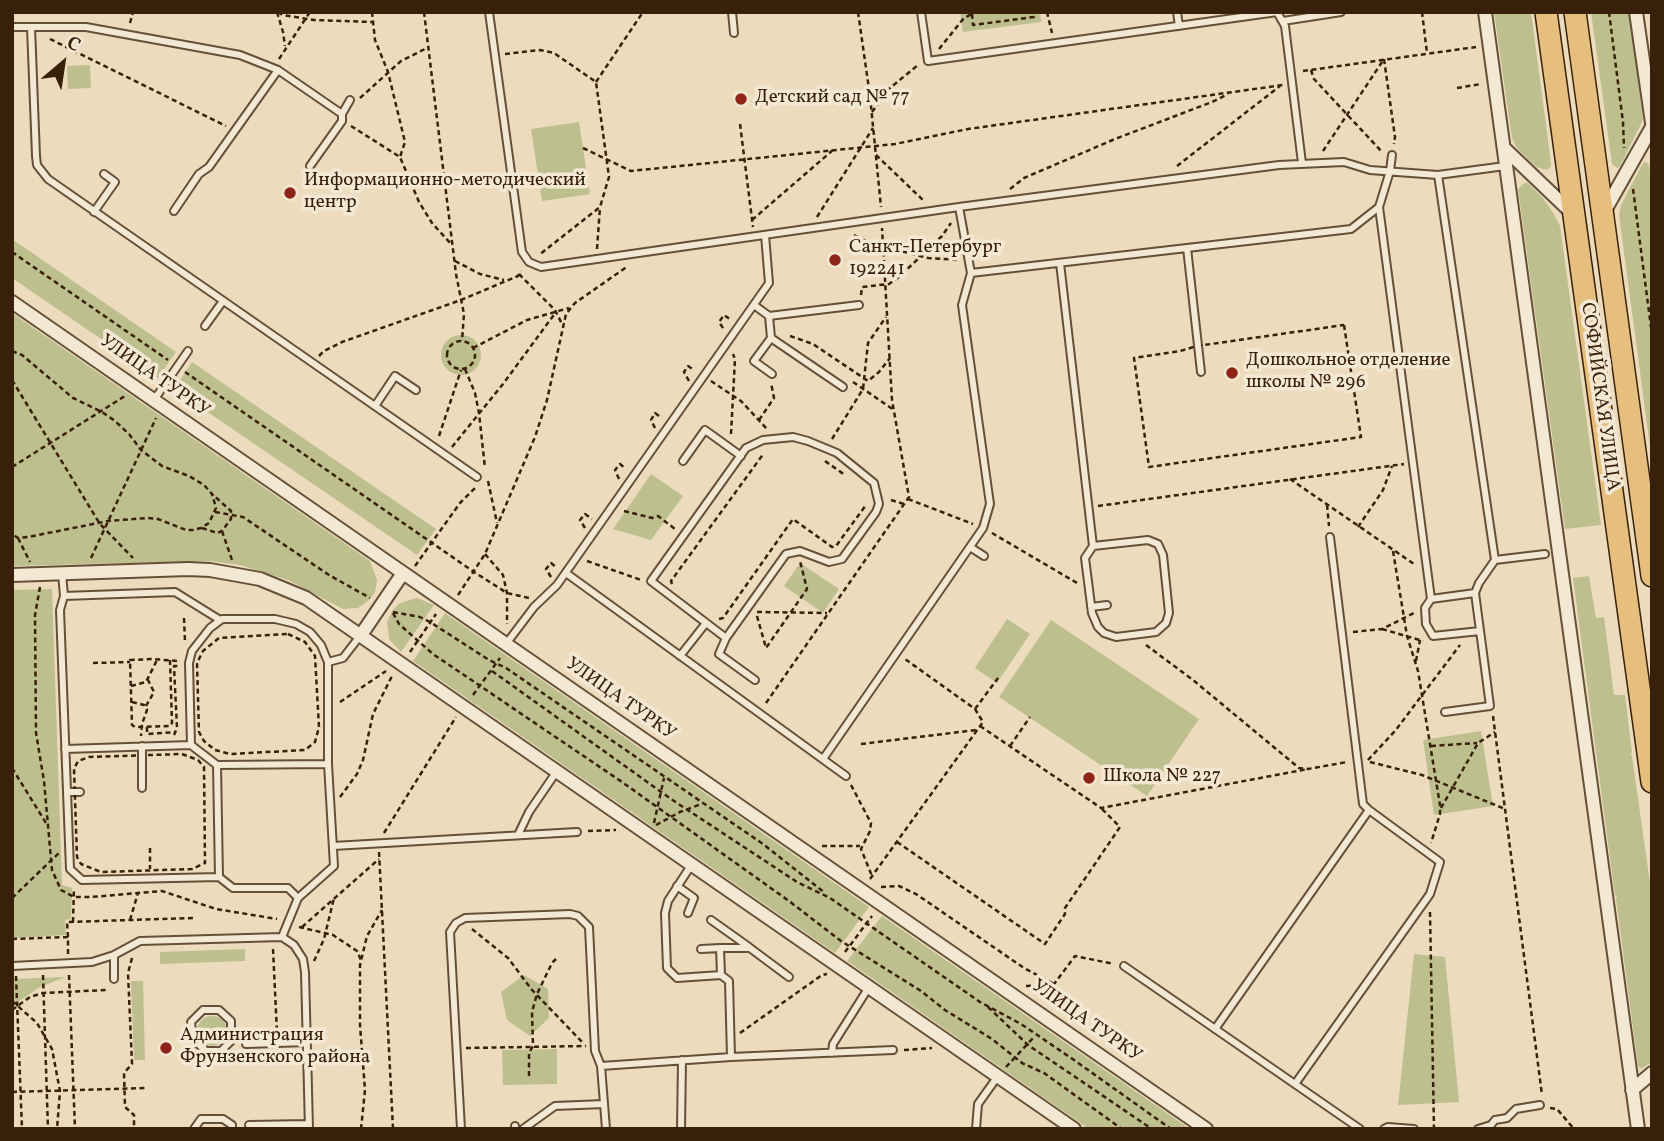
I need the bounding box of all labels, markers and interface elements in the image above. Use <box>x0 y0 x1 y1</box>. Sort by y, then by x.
north arrow <box>28 28 98 98</box>
text: С <box>62 30 85 59</box>
place label: Детский сад № 77 <box>755 88 910 110</box>
marker: Детский сад № 77 <box>733 91 749 107</box>
place label: Информационно-методический центр <box>304 171 586 215</box>
marker: Информационно-методический центр <box>282 185 298 201</box>
place label: Санкт-Петербург 192241 <box>849 238 1001 282</box>
marker: Санкт-Петербург 192241 <box>827 252 843 268</box>
street label: СОФИЙСКАЯ УЛИЦА <box>1574 301 1624 493</box>
street label: УЛИЦА ТУРКУ <box>95 331 213 423</box>
place label: Дошкольное отделение школы № 296 <box>1246 351 1451 395</box>
marker: Дошкольное отделение школы № 296 <box>1224 365 1240 381</box>
street label: УЛИЦА ТУРКУ <box>561 654 679 746</box>
place label: Школа № 227 <box>1103 767 1221 789</box>
marker: Школа № 227 <box>1081 770 1097 786</box>
street label: УЛИЦА ТУРКУ <box>1027 976 1145 1068</box>
place label: Администрация Фрунзенского района <box>180 1026 370 1070</box>
marker: Администрация Фрунзенского района <box>158 1040 174 1056</box>

